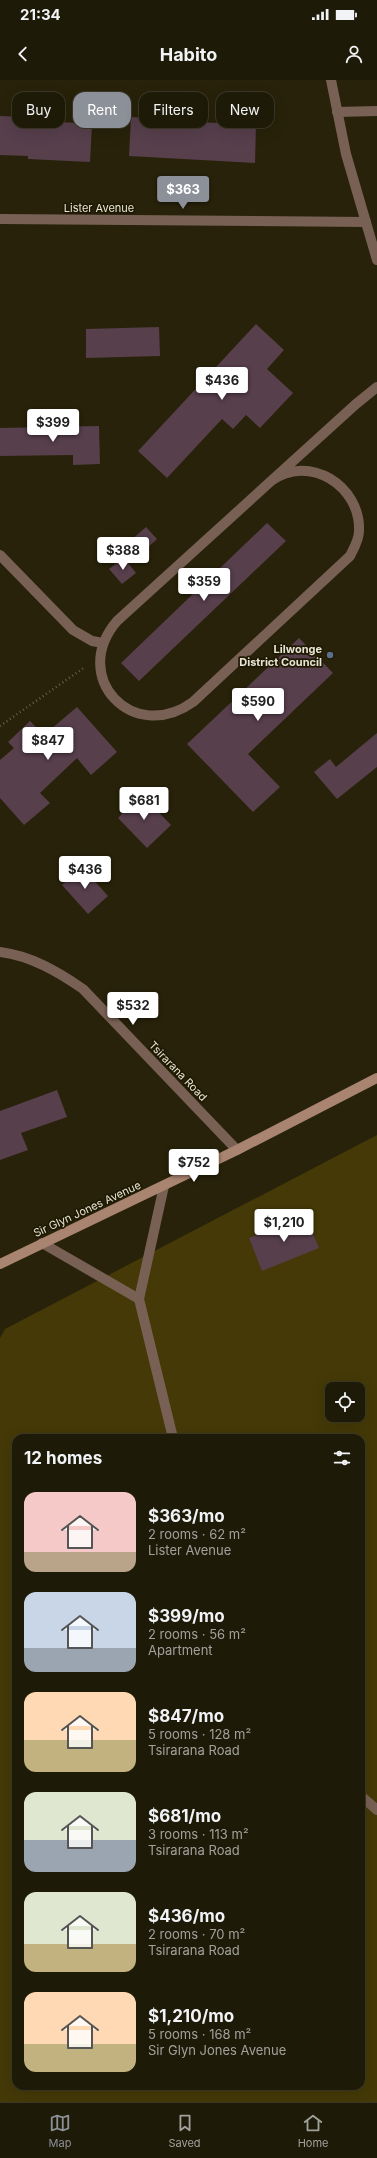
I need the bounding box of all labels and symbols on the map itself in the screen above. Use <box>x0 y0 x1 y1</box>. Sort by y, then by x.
pin: $363 <box>159 176 207 210</box>
street label: Lister Avenue <box>64 201 134 215</box>
pin: $436 <box>198 367 246 401</box>
pin: $399 <box>29 409 77 443</box>
pin: $388 <box>99 537 147 571</box>
pin: $359 <box>180 568 228 602</box>
place label: Lilwonge District Council <box>239 642 322 669</box>
marker: Lilwonge District Council <box>325 650 335 660</box>
pin: $590 <box>234 688 282 722</box>
pin: $847 <box>24 727 72 761</box>
pin: $681 <box>120 787 168 821</box>
pin: $436 <box>61 856 109 890</box>
pin: $532 <box>109 992 157 1026</box>
street label: Tsirarana Road <box>146 1038 210 1104</box>
pin: $752 <box>170 1149 218 1183</box>
street label: Sir Glyn Jones Avenue <box>31 1178 143 1240</box>
pin: $1,210 <box>251 1209 317 1243</box>

